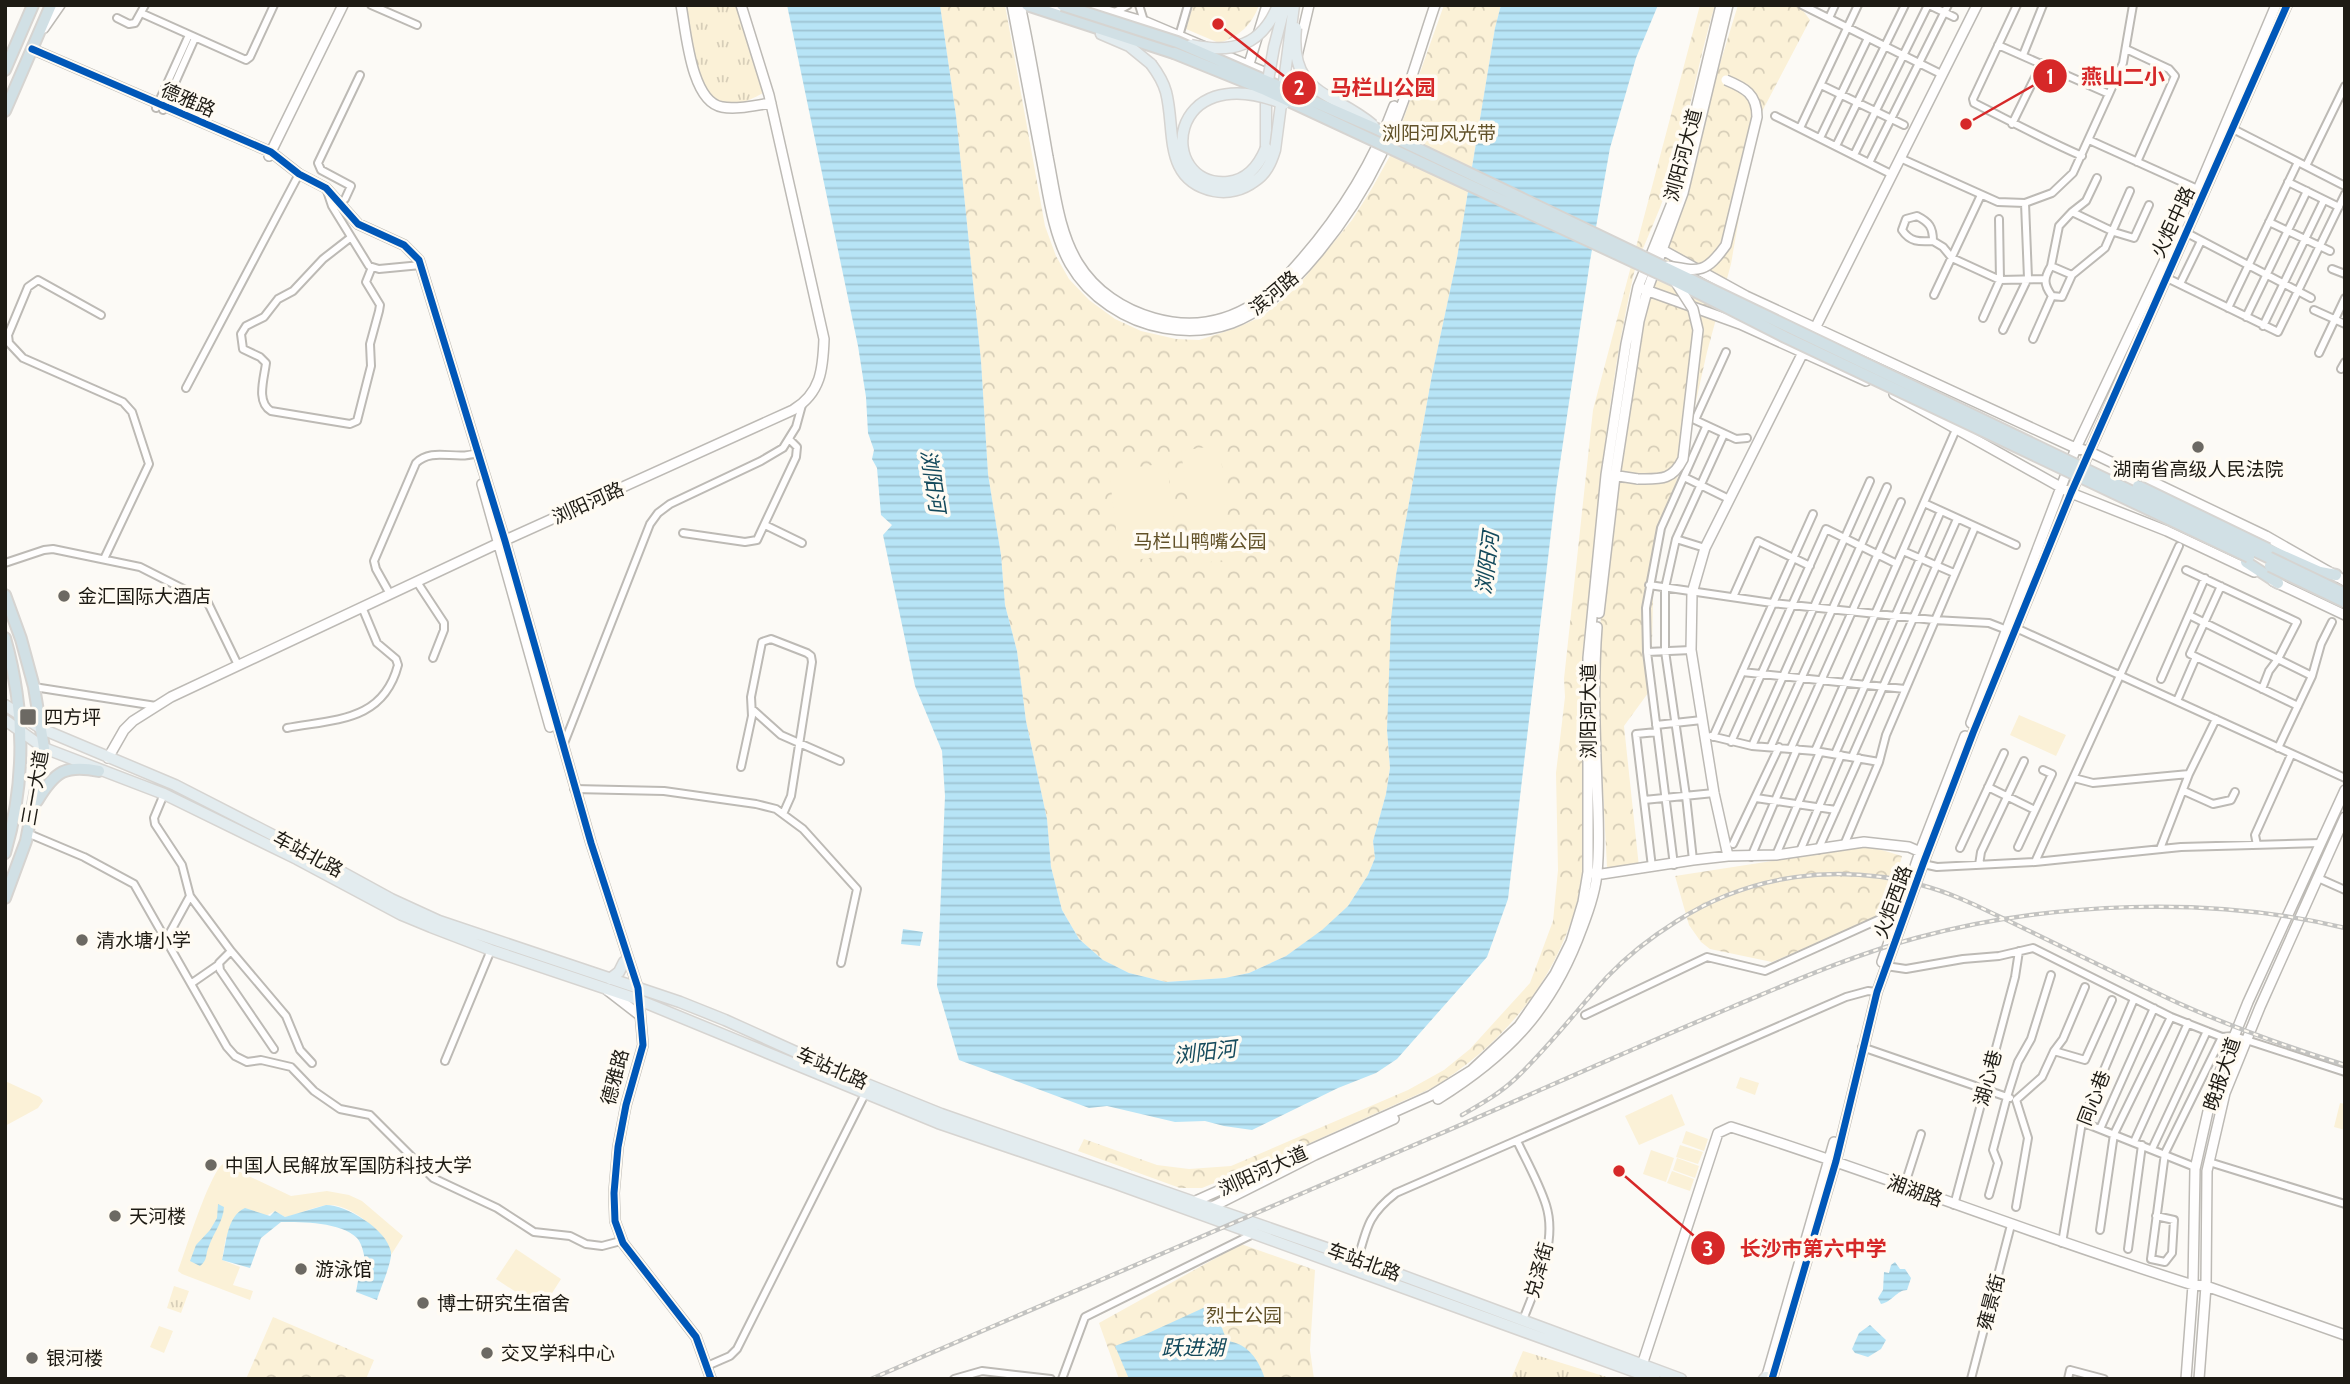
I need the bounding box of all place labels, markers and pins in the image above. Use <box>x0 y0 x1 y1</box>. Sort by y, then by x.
callout: 燕山二小 <box>2032 55 2179 97</box>
callout: 马栏山公园 <box>1281 67 1449 109</box>
marker: 湖南省高级人民法院 <box>2190 439 2206 455</box>
place label: 湖南省高级人民法院 <box>2112 458 2284 481</box>
place label: 金汇国际大酒店 <box>78 585 211 608</box>
marker: 金汇国际大酒店 <box>56 588 72 604</box>
place label: 四方坪 <box>44 706 101 729</box>
marker: 四方坪 <box>18 707 38 727</box>
place label: 清水塘小学 <box>96 929 191 952</box>
marker: 清水塘小学 <box>74 932 90 948</box>
place label: 中国人民解放军国防科技大学 <box>225 1154 472 1177</box>
marker: 中国人民解放军国防科技大学 <box>203 1157 219 1173</box>
place label: 天河楼 <box>129 1205 186 1228</box>
marker: 天河楼 <box>107 1208 123 1224</box>
callout: 长沙市第六中学 <box>1691 1227 1901 1269</box>
place label: 游泳馆 <box>315 1258 372 1281</box>
marker: 游泳馆 <box>293 1261 309 1277</box>
place label: 博士研究生宿舍 <box>437 1292 570 1315</box>
marker: 博士研究生宿舍 <box>415 1295 431 1311</box>
place label: 交叉学科中心 <box>501 1342 615 1365</box>
marker: 交叉学科中心 <box>479 1345 495 1361</box>
place label: 银河楼 <box>46 1347 103 1370</box>
marker: 银河楼 <box>24 1350 40 1366</box>

